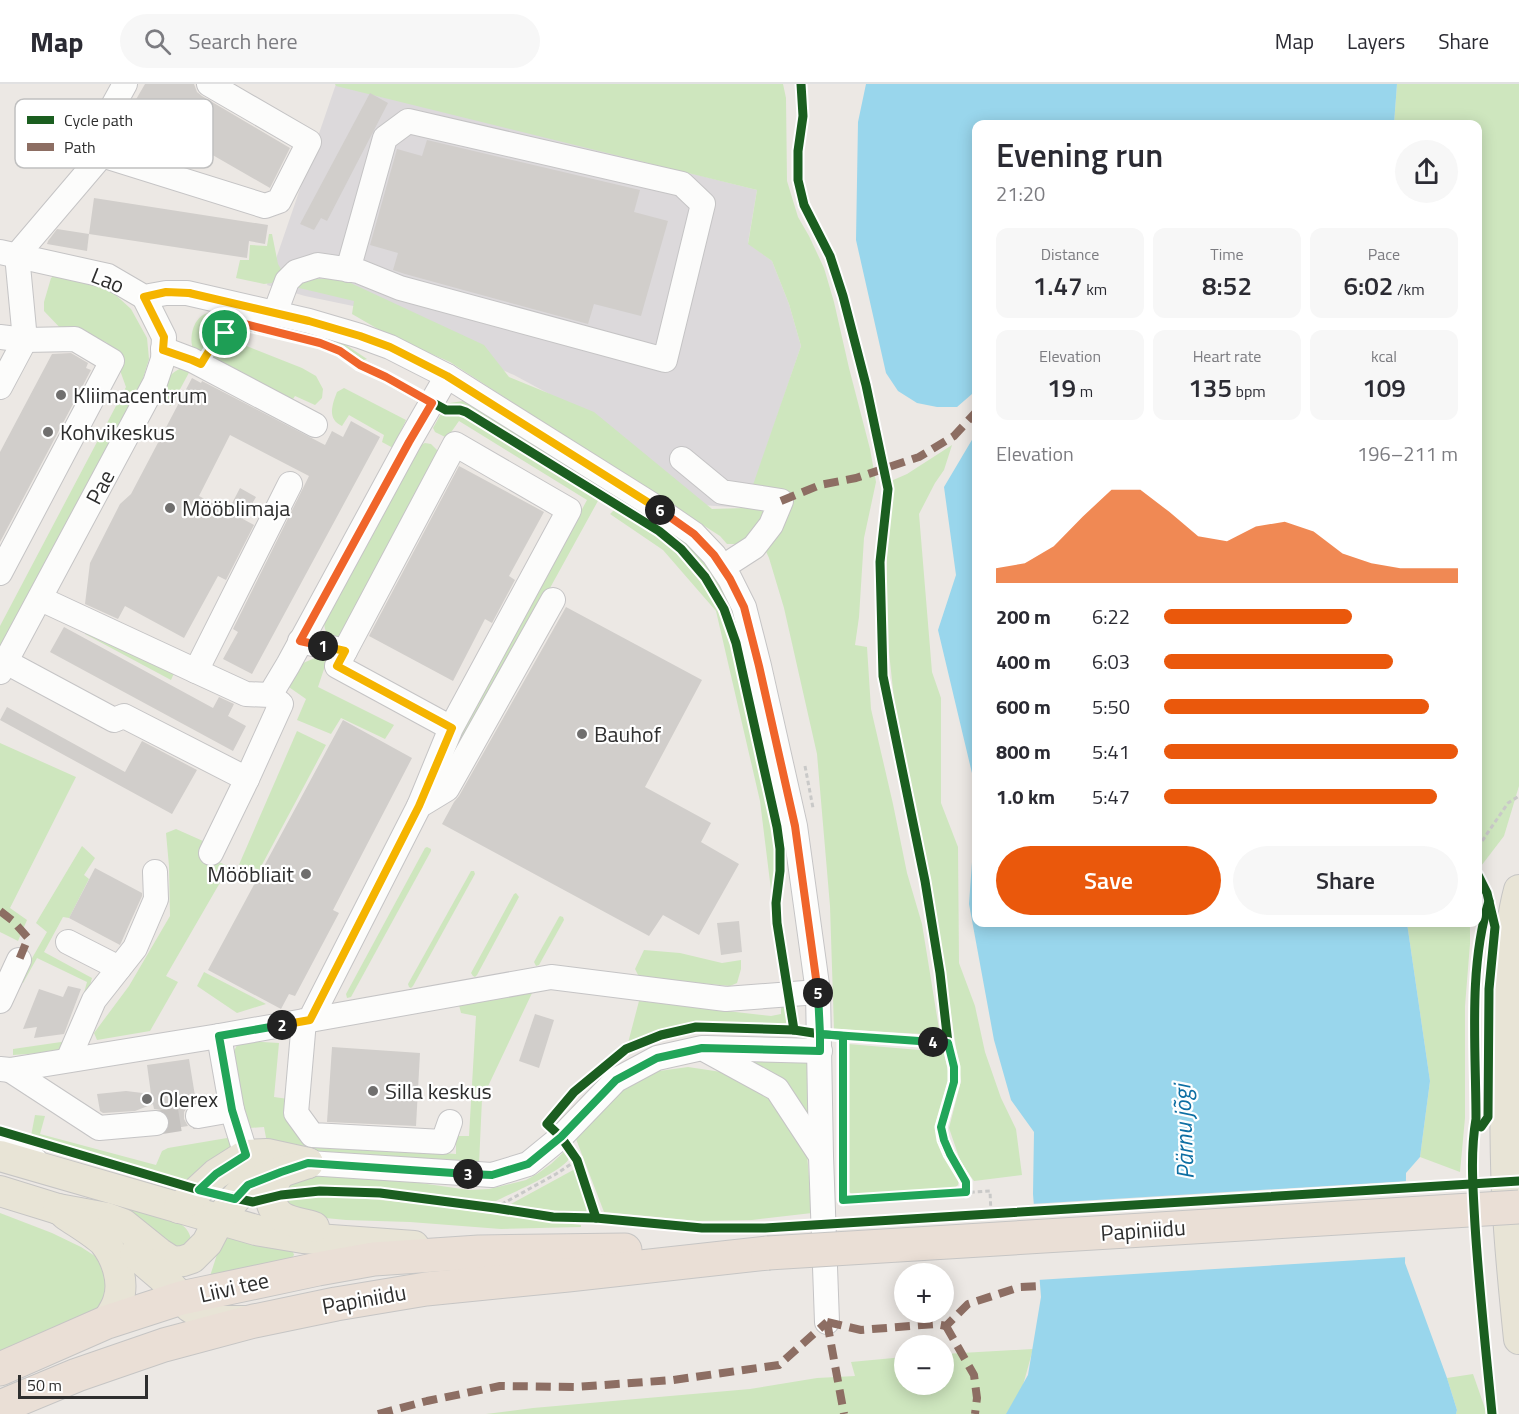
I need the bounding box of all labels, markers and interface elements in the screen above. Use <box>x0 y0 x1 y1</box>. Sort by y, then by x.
search box <box>120 14 540 68</box>
text: Map <box>30 20 84 63</box>
text: Search here <box>189 24 298 58</box>
icon: search <box>141 25 174 58</box>
text: Map <box>1275 25 1314 57</box>
text: Layers <box>1347 25 1405 57</box>
text: Share <box>1438 25 1489 57</box>
legend <box>15 99 213 168</box>
text: Cycle path <box>64 108 133 132</box>
text: Evening run <box>996 130 1163 180</box>
text: Path <box>64 135 96 159</box>
button: share <box>1395 140 1458 203</box>
text: 21:20 <box>996 178 1045 209</box>
text: Distance <box>1041 242 1099 266</box>
text: Time <box>1210 242 1244 266</box>
text: Pace <box>1368 242 1400 266</box>
street label: Lao <box>86 258 130 302</box>
text: 1.47 <box>1033 266 1083 305</box>
text: 8:52 <box>1202 266 1252 305</box>
text: 6:02 <box>1343 266 1393 305</box>
text: km <box>1083 277 1107 301</box>
text: /km <box>1393 277 1425 301</box>
pin <box>199 307 250 358</box>
icon: arrive <box>208 316 241 349</box>
text: Elevation <box>1039 344 1101 368</box>
text: Heart rate <box>1193 344 1261 368</box>
text: kcal <box>1371 344 1397 368</box>
text: 19 <box>1047 368 1076 407</box>
text: 135 <box>1188 368 1232 407</box>
text: 109 <box>1362 368 1406 407</box>
place label: Kliimacentrum <box>73 378 207 412</box>
text: m <box>1076 379 1093 403</box>
text: bpm <box>1232 379 1266 403</box>
marker: Kliimacentrum <box>54 388 68 402</box>
place label: Kohvikeskus <box>60 415 175 449</box>
marker: Kohvikeskus <box>41 425 55 439</box>
text: Elevation <box>996 438 1074 469</box>
text: 196–211 m <box>1357 438 1458 469</box>
street label: Pae <box>77 464 123 510</box>
place label: Mööblimaja <box>182 491 290 525</box>
pin: 6 <box>645 495 675 525</box>
text: 6 <box>656 498 664 522</box>
marker: Mööblimaja <box>163 501 177 515</box>
text: 200 m <box>996 601 1051 632</box>
text: 6:22 <box>1092 601 1130 632</box>
pin: 1 <box>308 631 338 661</box>
text: 1 <box>319 634 327 658</box>
text: 400 m <box>996 646 1051 677</box>
text: 6:03 <box>1092 646 1130 677</box>
text: 600 m <box>996 691 1051 722</box>
text: 5:50 <box>1092 691 1130 722</box>
place label: Bauhof <box>594 717 662 751</box>
marker: Bauhof <box>575 727 589 741</box>
text: 800 m <box>996 736 1051 767</box>
text: 5:41 <box>1092 736 1130 767</box>
text: 1.0 km <box>996 781 1055 812</box>
text: 5:47 <box>1092 781 1130 812</box>
button: Save <box>996 846 1221 915</box>
button: Share <box>1233 846 1458 915</box>
place label: Mööbliait <box>207 857 294 891</box>
marker: Mööbliait <box>299 867 313 881</box>
pin: 5 <box>803 978 833 1008</box>
text: 5 <box>814 981 822 1005</box>
pin: 2 <box>267 1010 297 1040</box>
text: 2 <box>278 1013 286 1037</box>
pin: 4 <box>918 1027 948 1057</box>
text: 4 <box>929 1030 937 1054</box>
place label: Silla keskus <box>385 1074 492 1108</box>
water label: Pärnu jõgi <box>1163 1081 1203 1180</box>
place label: Olerex <box>159 1082 218 1116</box>
marker: Silla keskus <box>366 1084 380 1098</box>
marker: Olerex <box>140 1092 154 1106</box>
pin: 3 <box>453 1159 483 1189</box>
text: 3 <box>464 1162 472 1186</box>
street label: Papiniidu <box>1099 1210 1187 1250</box>
street label: Liivi tee <box>196 1263 272 1311</box>
map controls <box>894 1263 954 1395</box>
button: + <box>894 1263 954 1323</box>
street label: Papiniidu <box>319 1275 409 1323</box>
button: − <box>894 1335 954 1395</box>
scale bar <box>18 1372 148 1400</box>
text: 50 m <box>27 1373 62 1397</box>

